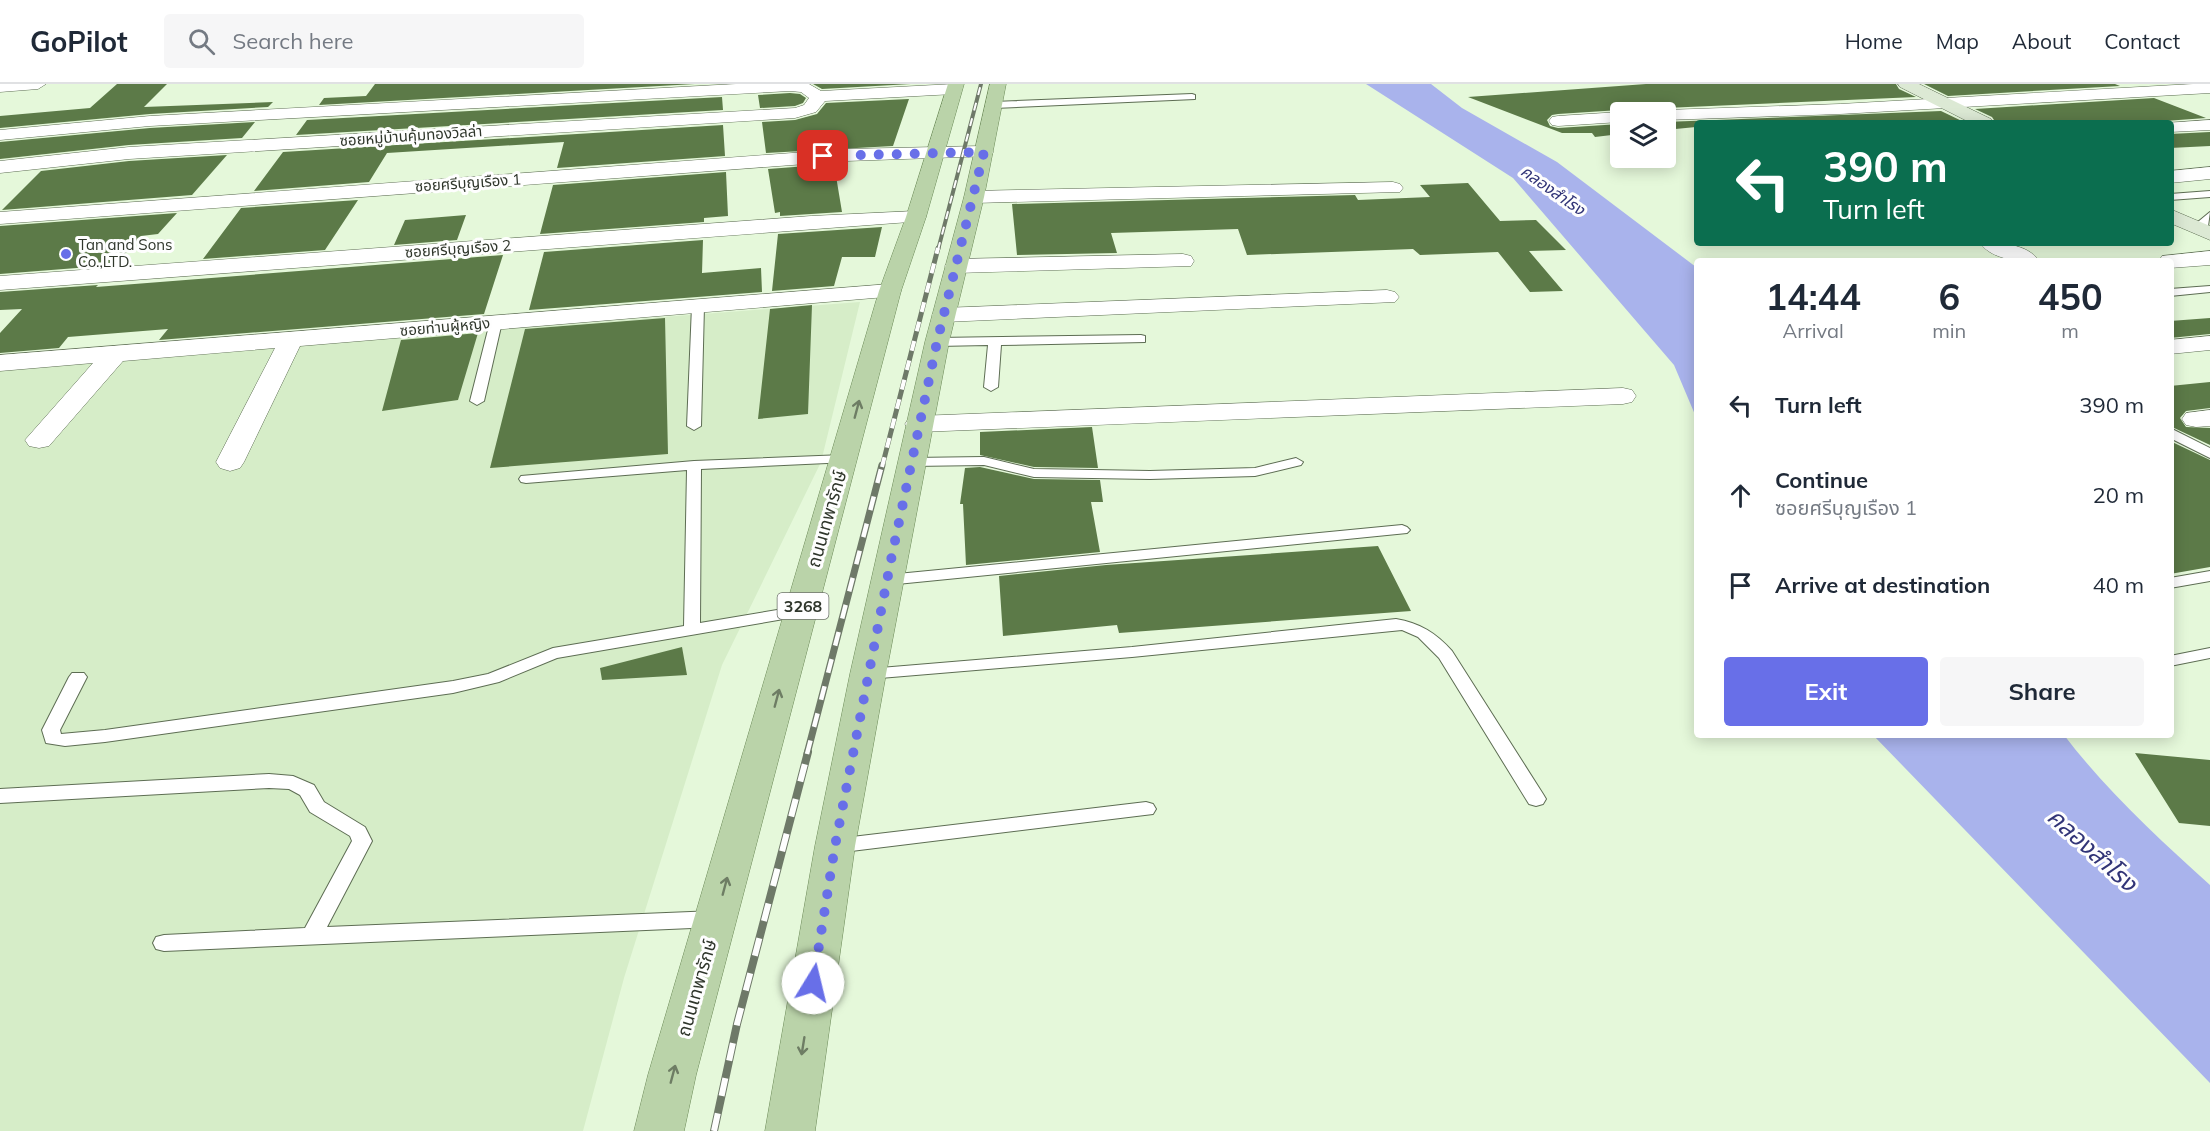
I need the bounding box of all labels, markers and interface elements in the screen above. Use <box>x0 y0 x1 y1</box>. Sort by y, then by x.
search box <box>164 14 584 68</box>
text: GoPilot <box>30 24 128 59</box>
icon: search <box>185 25 218 58</box>
text: Search here <box>233 27 354 55</box>
text: Home <box>1845 28 1903 54</box>
text: Map <box>1936 28 1979 54</box>
text: About <box>2012 28 2071 54</box>
text: Contact <box>2104 28 2180 54</box>
map controls <box>1610 102 1676 168</box>
button: layers <box>1610 102 1676 168</box>
street label: ซอยหมู่บ้านคุ้มทองวิลล่า <box>339 121 483 150</box>
pin <box>797 130 848 181</box>
icon: arrive <box>806 139 839 172</box>
text: 390 m <box>1823 140 1948 193</box>
icon: left <box>1724 144 1802 222</box>
water label: คลองสำโรง <box>1517 161 1590 220</box>
street label: ซอยศรีบุญเรือง 1 <box>414 169 522 196</box>
text: Turn left <box>1823 192 1925 226</box>
place label: Tan and Sons Co.,LTD. <box>78 235 172 271</box>
street label: ซอยศรีบุญเรือง 2 <box>404 235 512 262</box>
marker: Tan and Sons Co.,LTD. <box>59 247 73 261</box>
text: 14:44 <box>1765 274 1861 319</box>
text: 6 <box>1938 274 1960 319</box>
text: 450 <box>2038 274 2103 319</box>
street label: ซอยท่านผู้หญิง <box>399 313 491 340</box>
text: Arrival <box>1783 318 1844 343</box>
text: min <box>1932 318 1966 343</box>
text: m <box>2061 318 2079 343</box>
icon: left <box>1724 389 1757 422</box>
text: Turn left <box>1775 391 1862 419</box>
text: 390 m <box>2079 391 2144 419</box>
one-way arrow <box>852 400 863 419</box>
text: Continue <box>1775 466 1868 494</box>
street label: ถนนเทพารักษ์ <box>802 468 851 570</box>
icon: ahead <box>1724 479 1757 512</box>
text: 20 m <box>2093 481 2144 509</box>
text: ซอยศรีบุญเรือง 1 <box>1775 495 1917 520</box>
icon: arrive <box>1724 569 1757 602</box>
text: Arrive at destination <box>1775 571 1990 599</box>
text: 40 m <box>2093 571 2144 599</box>
road number: 3268 <box>778 593 828 619</box>
button: Exit <box>1724 657 1928 726</box>
button: Share <box>1940 657 2144 726</box>
one-way arrow <box>772 689 783 708</box>
water label: คลองสำโรง <box>2042 801 2145 898</box>
one-way arrow <box>720 877 731 896</box>
street label: ถนนเทพารักษ์ <box>672 937 721 1039</box>
position arrow <box>781 951 845 1015</box>
one-way arrow <box>797 1036 808 1056</box>
one-way arrow <box>667 1065 679 1084</box>

